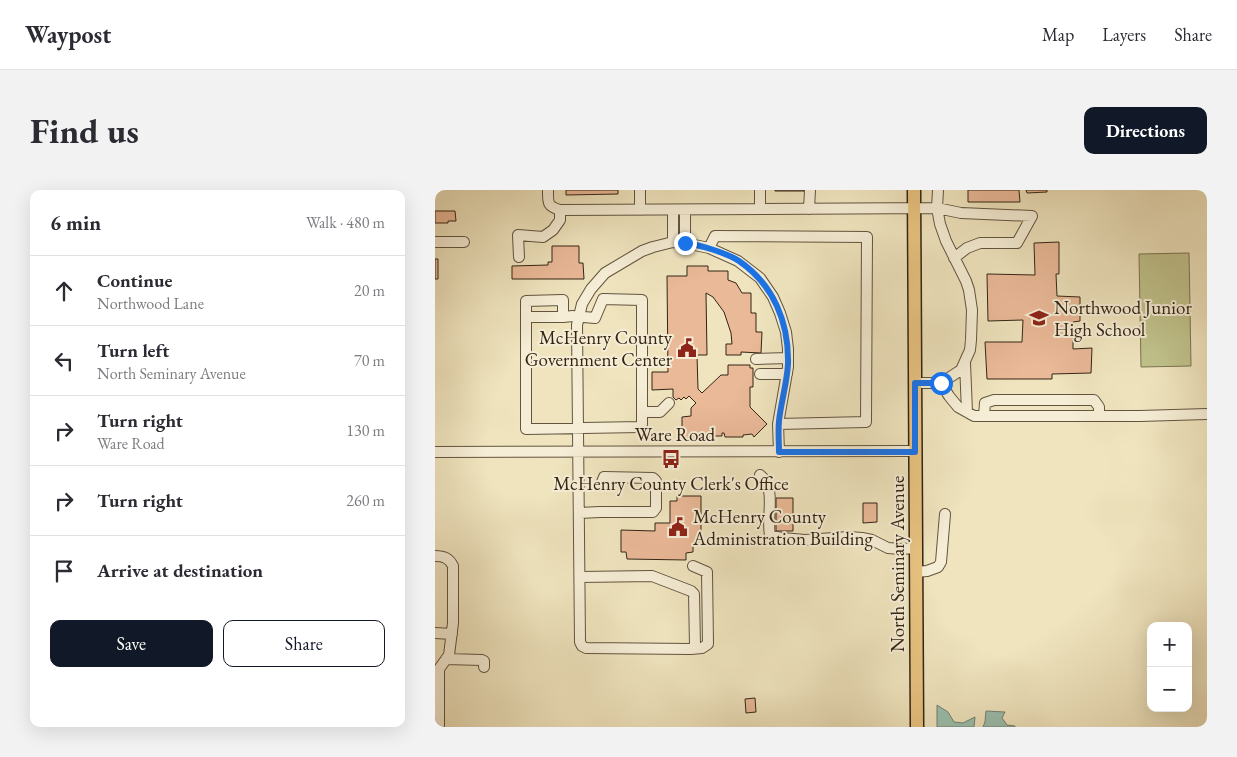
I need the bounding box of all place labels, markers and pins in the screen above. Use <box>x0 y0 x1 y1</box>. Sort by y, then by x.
place label: Northwood Junior High School <box>1054 295 1192 342</box>
school or university icon: Northwood Junior High School <box>1028 307 1050 329</box>
place label: McHenry County Government Center <box>525 325 673 372</box>
public building icon: McHenry County Government Center <box>676 337 698 359</box>
bus stop icon: McHenry County Clerk's Office <box>660 448 682 470</box>
place label: McHenry County Clerk's Office <box>553 471 789 496</box>
place label: McHenry County Administration Building <box>692 504 873 551</box>
public building icon: McHenry County Administration Building <box>667 516 689 538</box>

